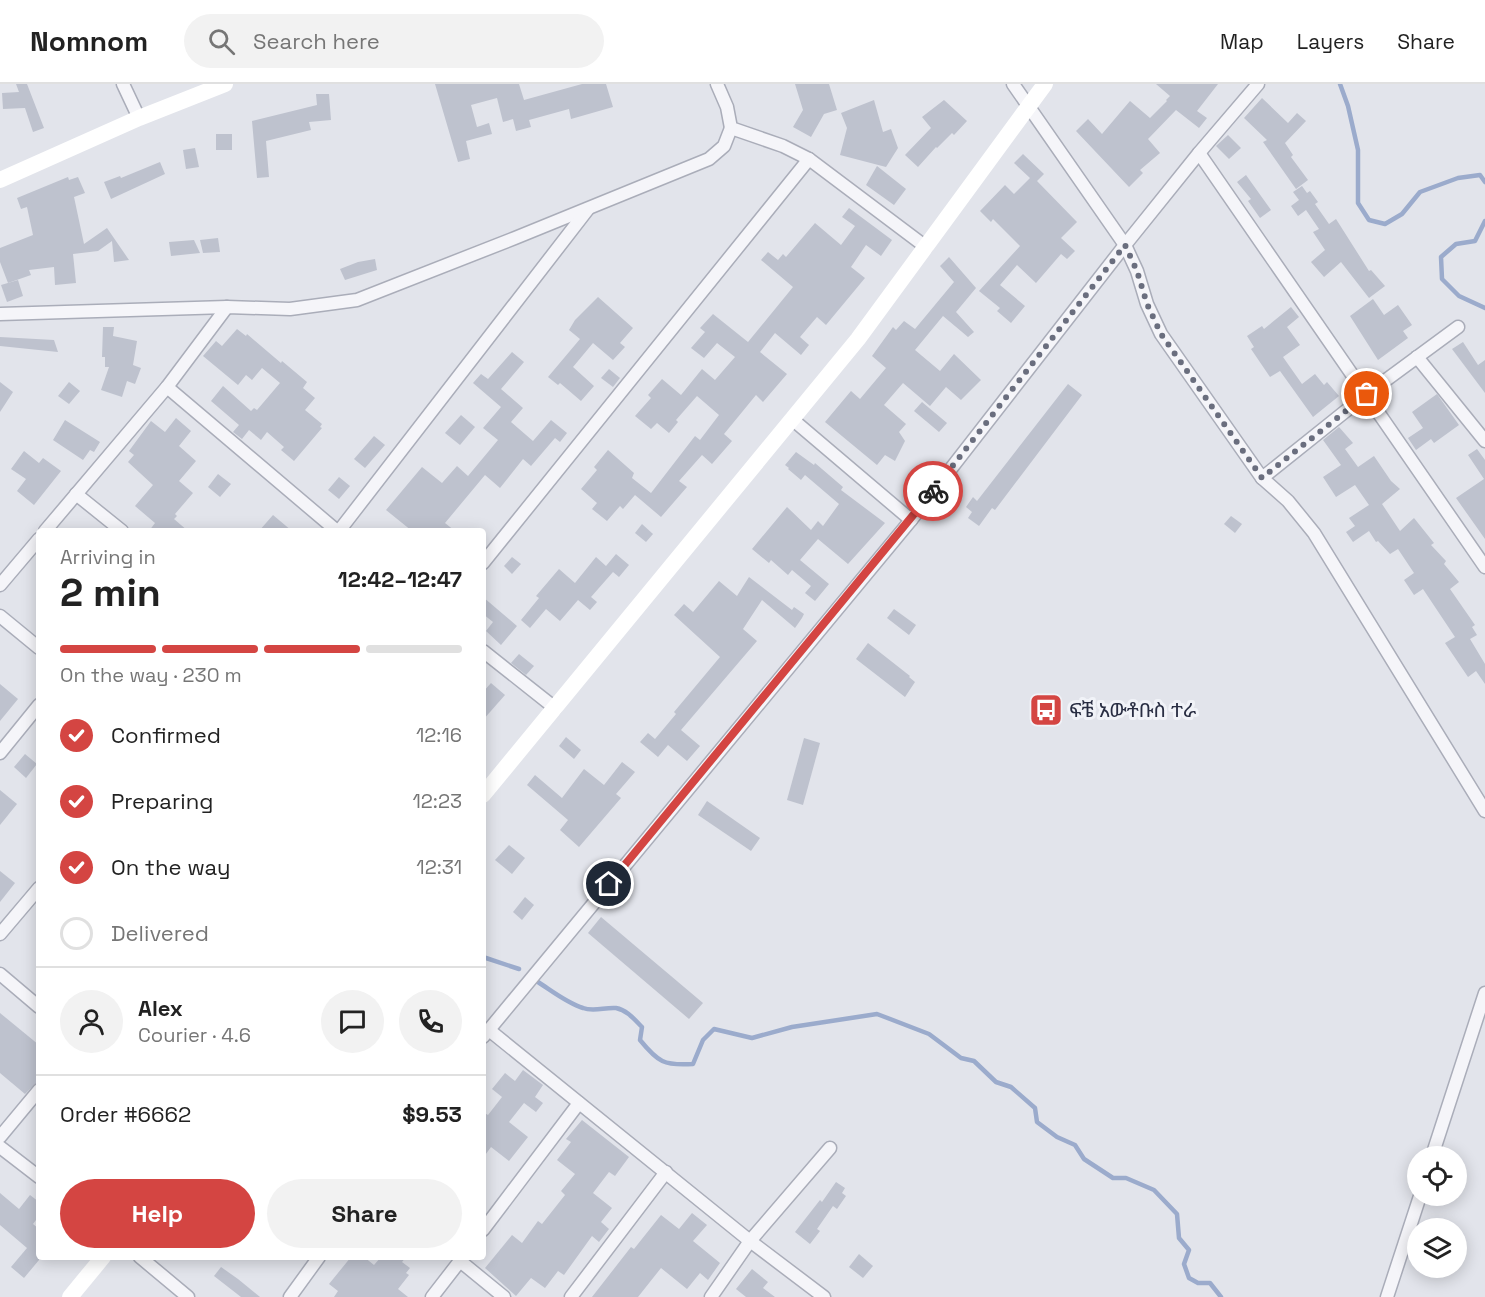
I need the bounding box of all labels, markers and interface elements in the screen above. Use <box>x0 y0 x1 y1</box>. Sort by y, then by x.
search box <box>184 14 604 68</box>
text: Nomnom <box>30 23 148 59</box>
icon: search <box>205 25 238 58</box>
text: Search here <box>253 27 380 55</box>
text: Map <box>1220 28 1264 55</box>
text: Layers <box>1297 28 1364 55</box>
text: Share <box>1397 28 1455 55</box>
pin <box>1341 368 1392 419</box>
icon: bag <box>1350 377 1383 410</box>
courier <box>903 461 963 521</box>
icon: bike <box>917 475 950 508</box>
text: Arriving in <box>60 544 156 570</box>
text: 12:42–12:47 <box>338 565 462 593</box>
text: 2 min <box>60 568 161 617</box>
text: On the way · 230 m <box>60 662 242 688</box>
bus stop icon: ፍቼ አውቶቡስ ተራ <box>1028 692 1064 728</box>
place label: ፍቼ አውቶቡስ ተራ <box>1069 697 1196 723</box>
icon: check <box>60 719 93 752</box>
text: Confirmed <box>111 721 221 749</box>
text: 12:16 <box>416 722 462 748</box>
icon: check <box>60 785 93 818</box>
text: Preparing <box>111 787 213 815</box>
text: 12:23 <box>412 788 462 814</box>
icon: check <box>60 851 93 884</box>
text: On the way <box>111 853 230 881</box>
text: 12:31 <box>416 854 462 880</box>
pin <box>583 858 634 909</box>
icon: home <box>592 867 625 900</box>
text: Delivered <box>111 919 209 947</box>
button: person <box>60 990 123 1053</box>
button: chat <box>321 990 384 1053</box>
button: phone <box>399 990 462 1053</box>
text: Alex <box>138 994 183 1022</box>
text: Courier · 4.6 <box>138 1022 251 1048</box>
text: Order #6662 <box>60 1100 191 1128</box>
text: $9.53 <box>402 1100 462 1128</box>
map controls <box>1407 1146 1467 1278</box>
button: locate <box>1407 1146 1467 1206</box>
button: Help <box>60 1179 255 1248</box>
button: Share <box>267 1179 462 1248</box>
button: layers <box>1407 1218 1467 1278</box>

